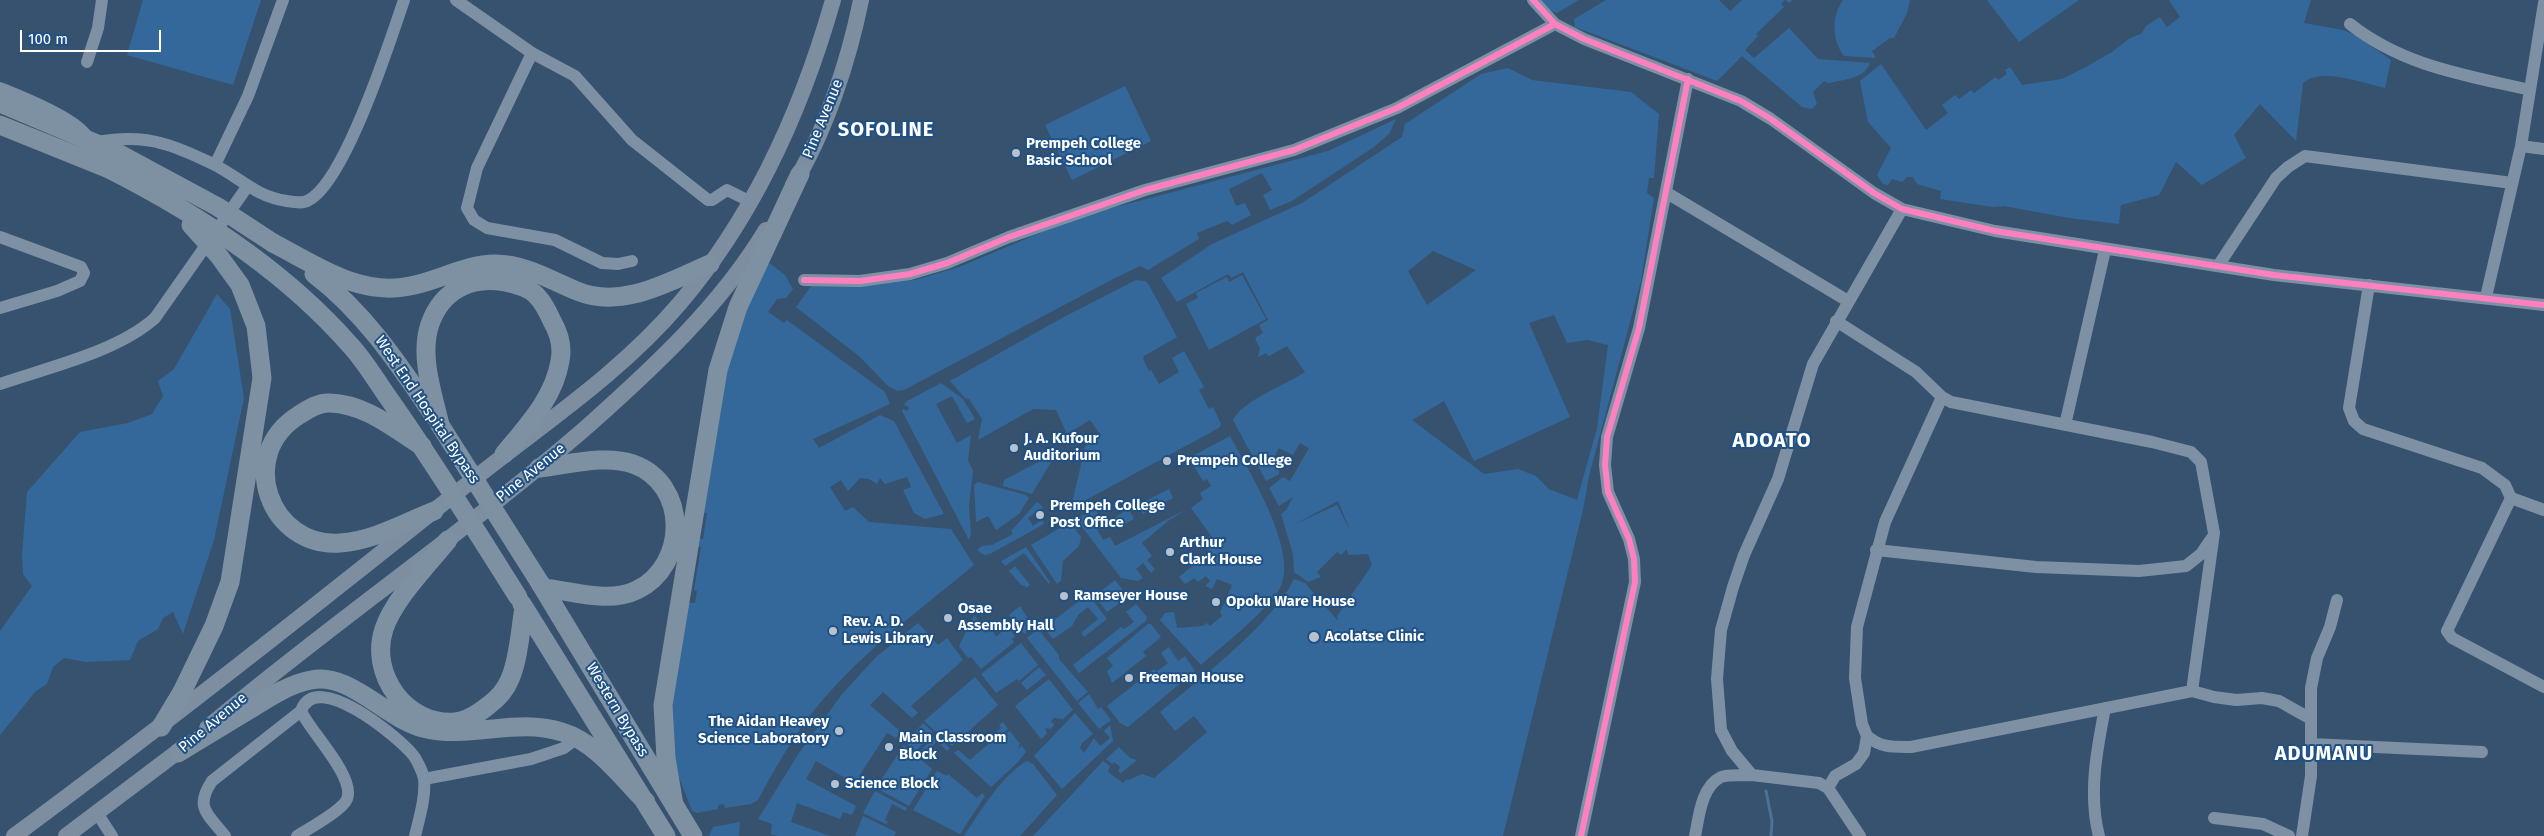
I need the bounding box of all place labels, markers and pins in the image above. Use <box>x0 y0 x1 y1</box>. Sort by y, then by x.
place label: Prempeh College Basic School <box>1026 135 1141 170</box>
marker: Prempeh College Basic School <box>1010 147 1022 159</box>
place label: J. A. Kufour Auditorium <box>1024 430 1100 465</box>
marker: J. A. Kufour Auditorium <box>1008 442 1020 454</box>
place label: Prempeh College <box>1177 452 1292 470</box>
marker: Prempeh College <box>1161 455 1173 467</box>
place label: Prempeh College Post Office <box>1050 497 1165 532</box>
marker: Prempeh College Post Office <box>1034 509 1046 521</box>
place label: Arthur Clark House <box>1180 534 1262 569</box>
marker: Arthur Clark House <box>1164 546 1176 558</box>
place label: Ramseyer House <box>1074 587 1188 605</box>
marker: Ramseyer House <box>1058 590 1070 602</box>
place label: Opoku Ware House <box>1226 593 1355 611</box>
marker: Opoku Ware House <box>1210 596 1222 608</box>
place label: Osae Assembly Hall <box>958 600 1054 635</box>
marker: Osae Assembly Hall <box>942 612 954 624</box>
place label: Rev. A. D. Lewis Library <box>843 613 933 648</box>
marker: Rev. A. D. Lewis Library <box>827 625 839 637</box>
place label: Acolatse Clinic <box>1325 628 1424 646</box>
marker: Acolatse Clinic <box>1307 630 1321 644</box>
place label: Freeman House <box>1139 669 1244 687</box>
marker: Freeman House <box>1123 672 1135 684</box>
place label: The Aidan Heavey Science Laboratory <box>698 713 829 748</box>
marker: The Aidan Heavey Science Laboratory <box>833 725 845 737</box>
place label: Main Classroom Block <box>899 729 1007 764</box>
marker: Main Classroom Block <box>883 741 895 753</box>
place label: Science Block <box>845 775 939 793</box>
marker: Science Block <box>829 778 841 790</box>

